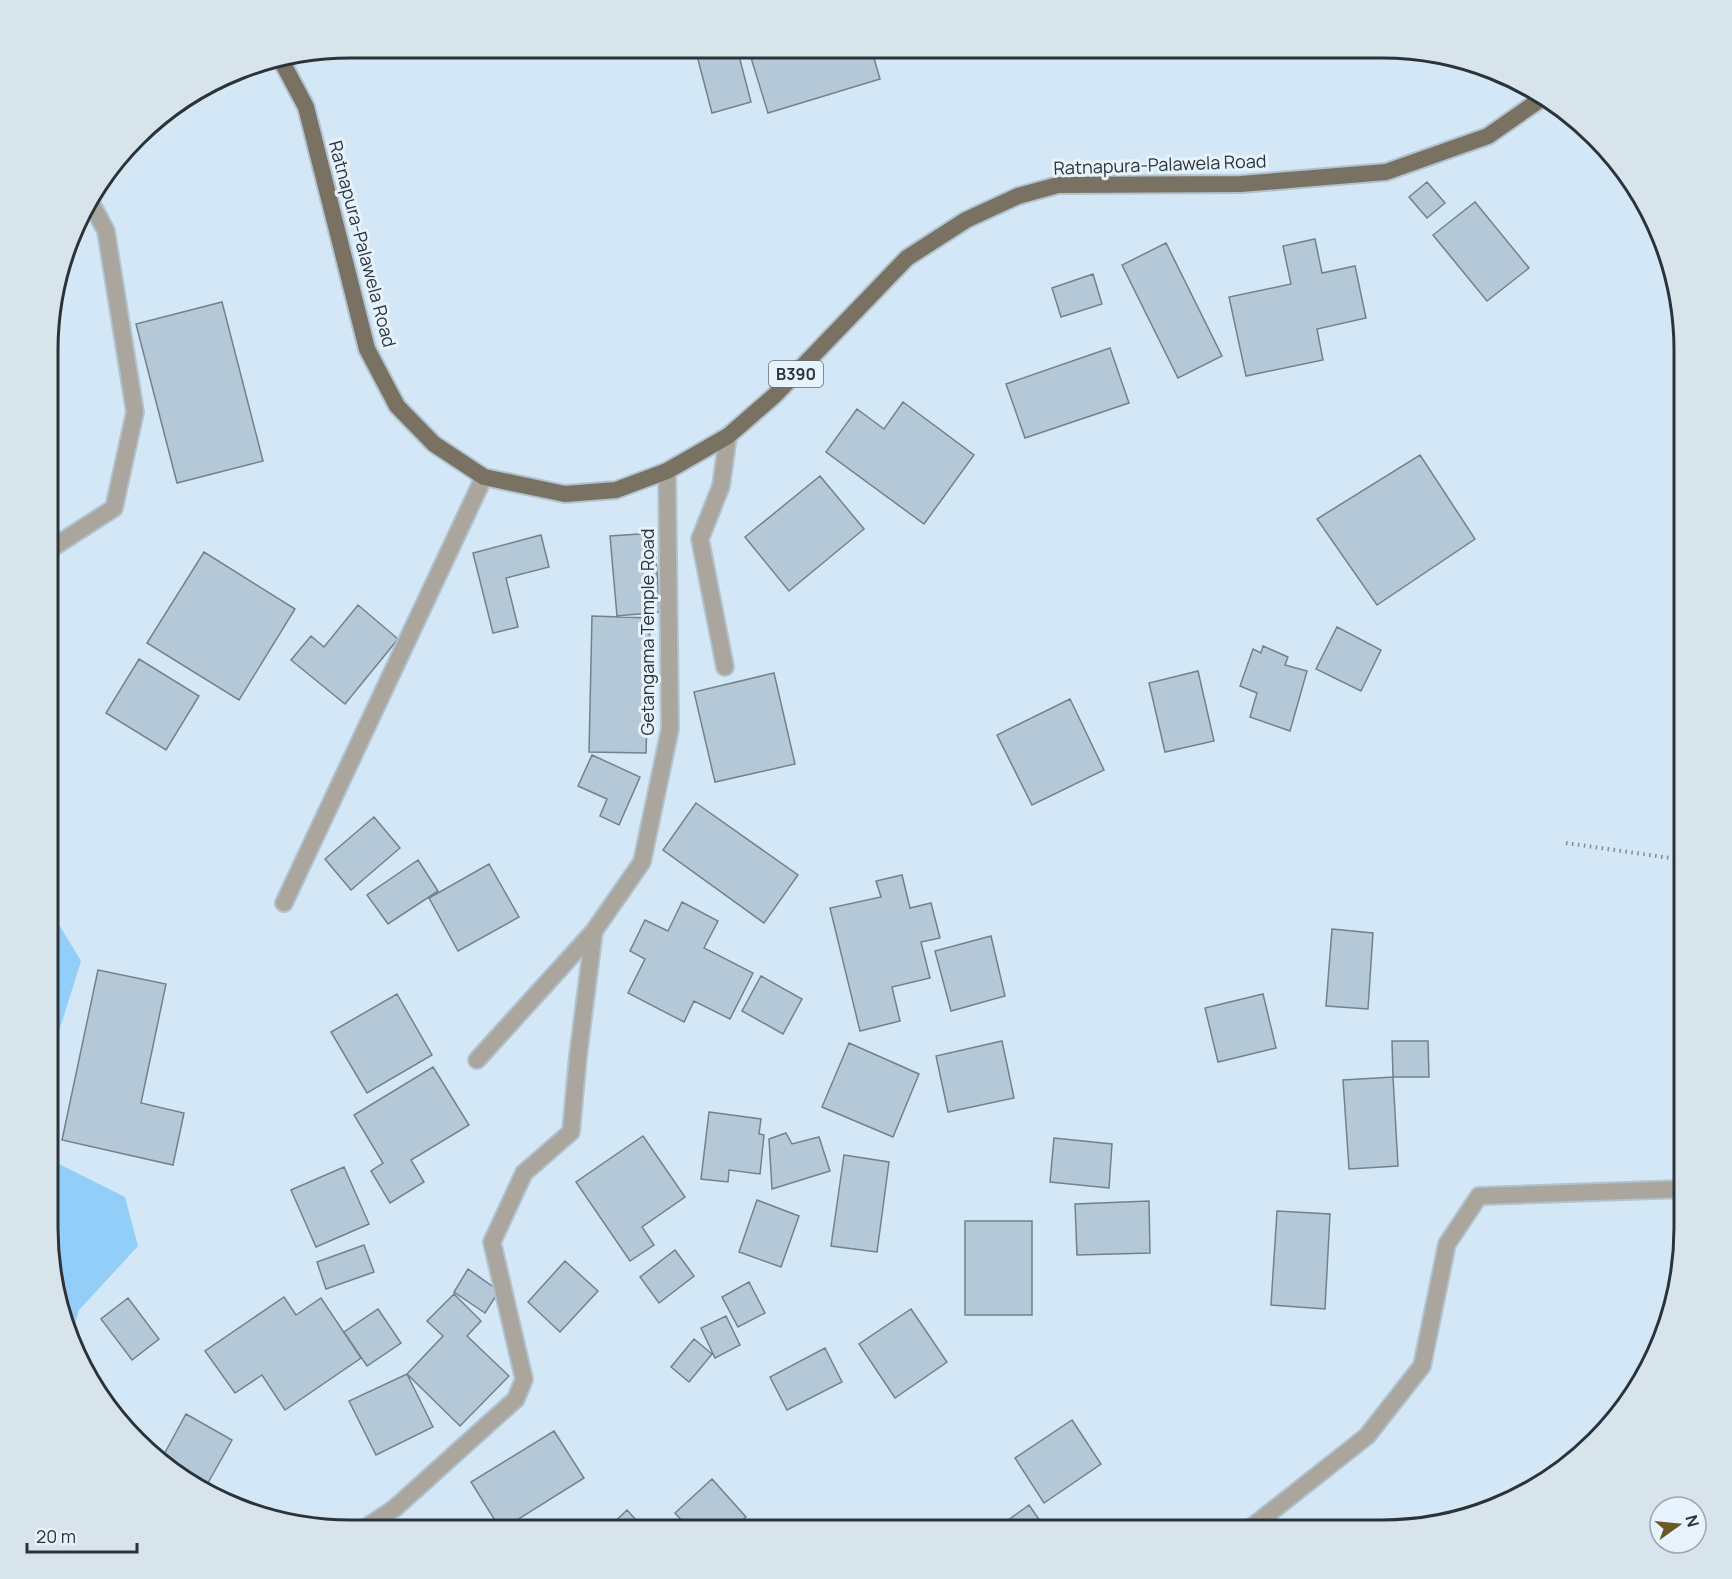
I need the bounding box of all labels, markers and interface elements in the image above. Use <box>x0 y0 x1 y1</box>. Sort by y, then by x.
street label: Ratnapura-Palawela Road <box>324 138 402 350</box>
street label: Ratnapura-Palawela Road <box>1053 148 1267 180</box>
road number: B390 <box>769 361 823 387</box>
street label: Getangama Temple Road <box>635 528 659 736</box>
north arrow <box>1648 1495 1708 1555</box>
text: N <box>1680 1513 1705 1530</box>
scale bar <box>27 1516 136 1554</box>
text: 20 m <box>36 1524 76 1548</box>

